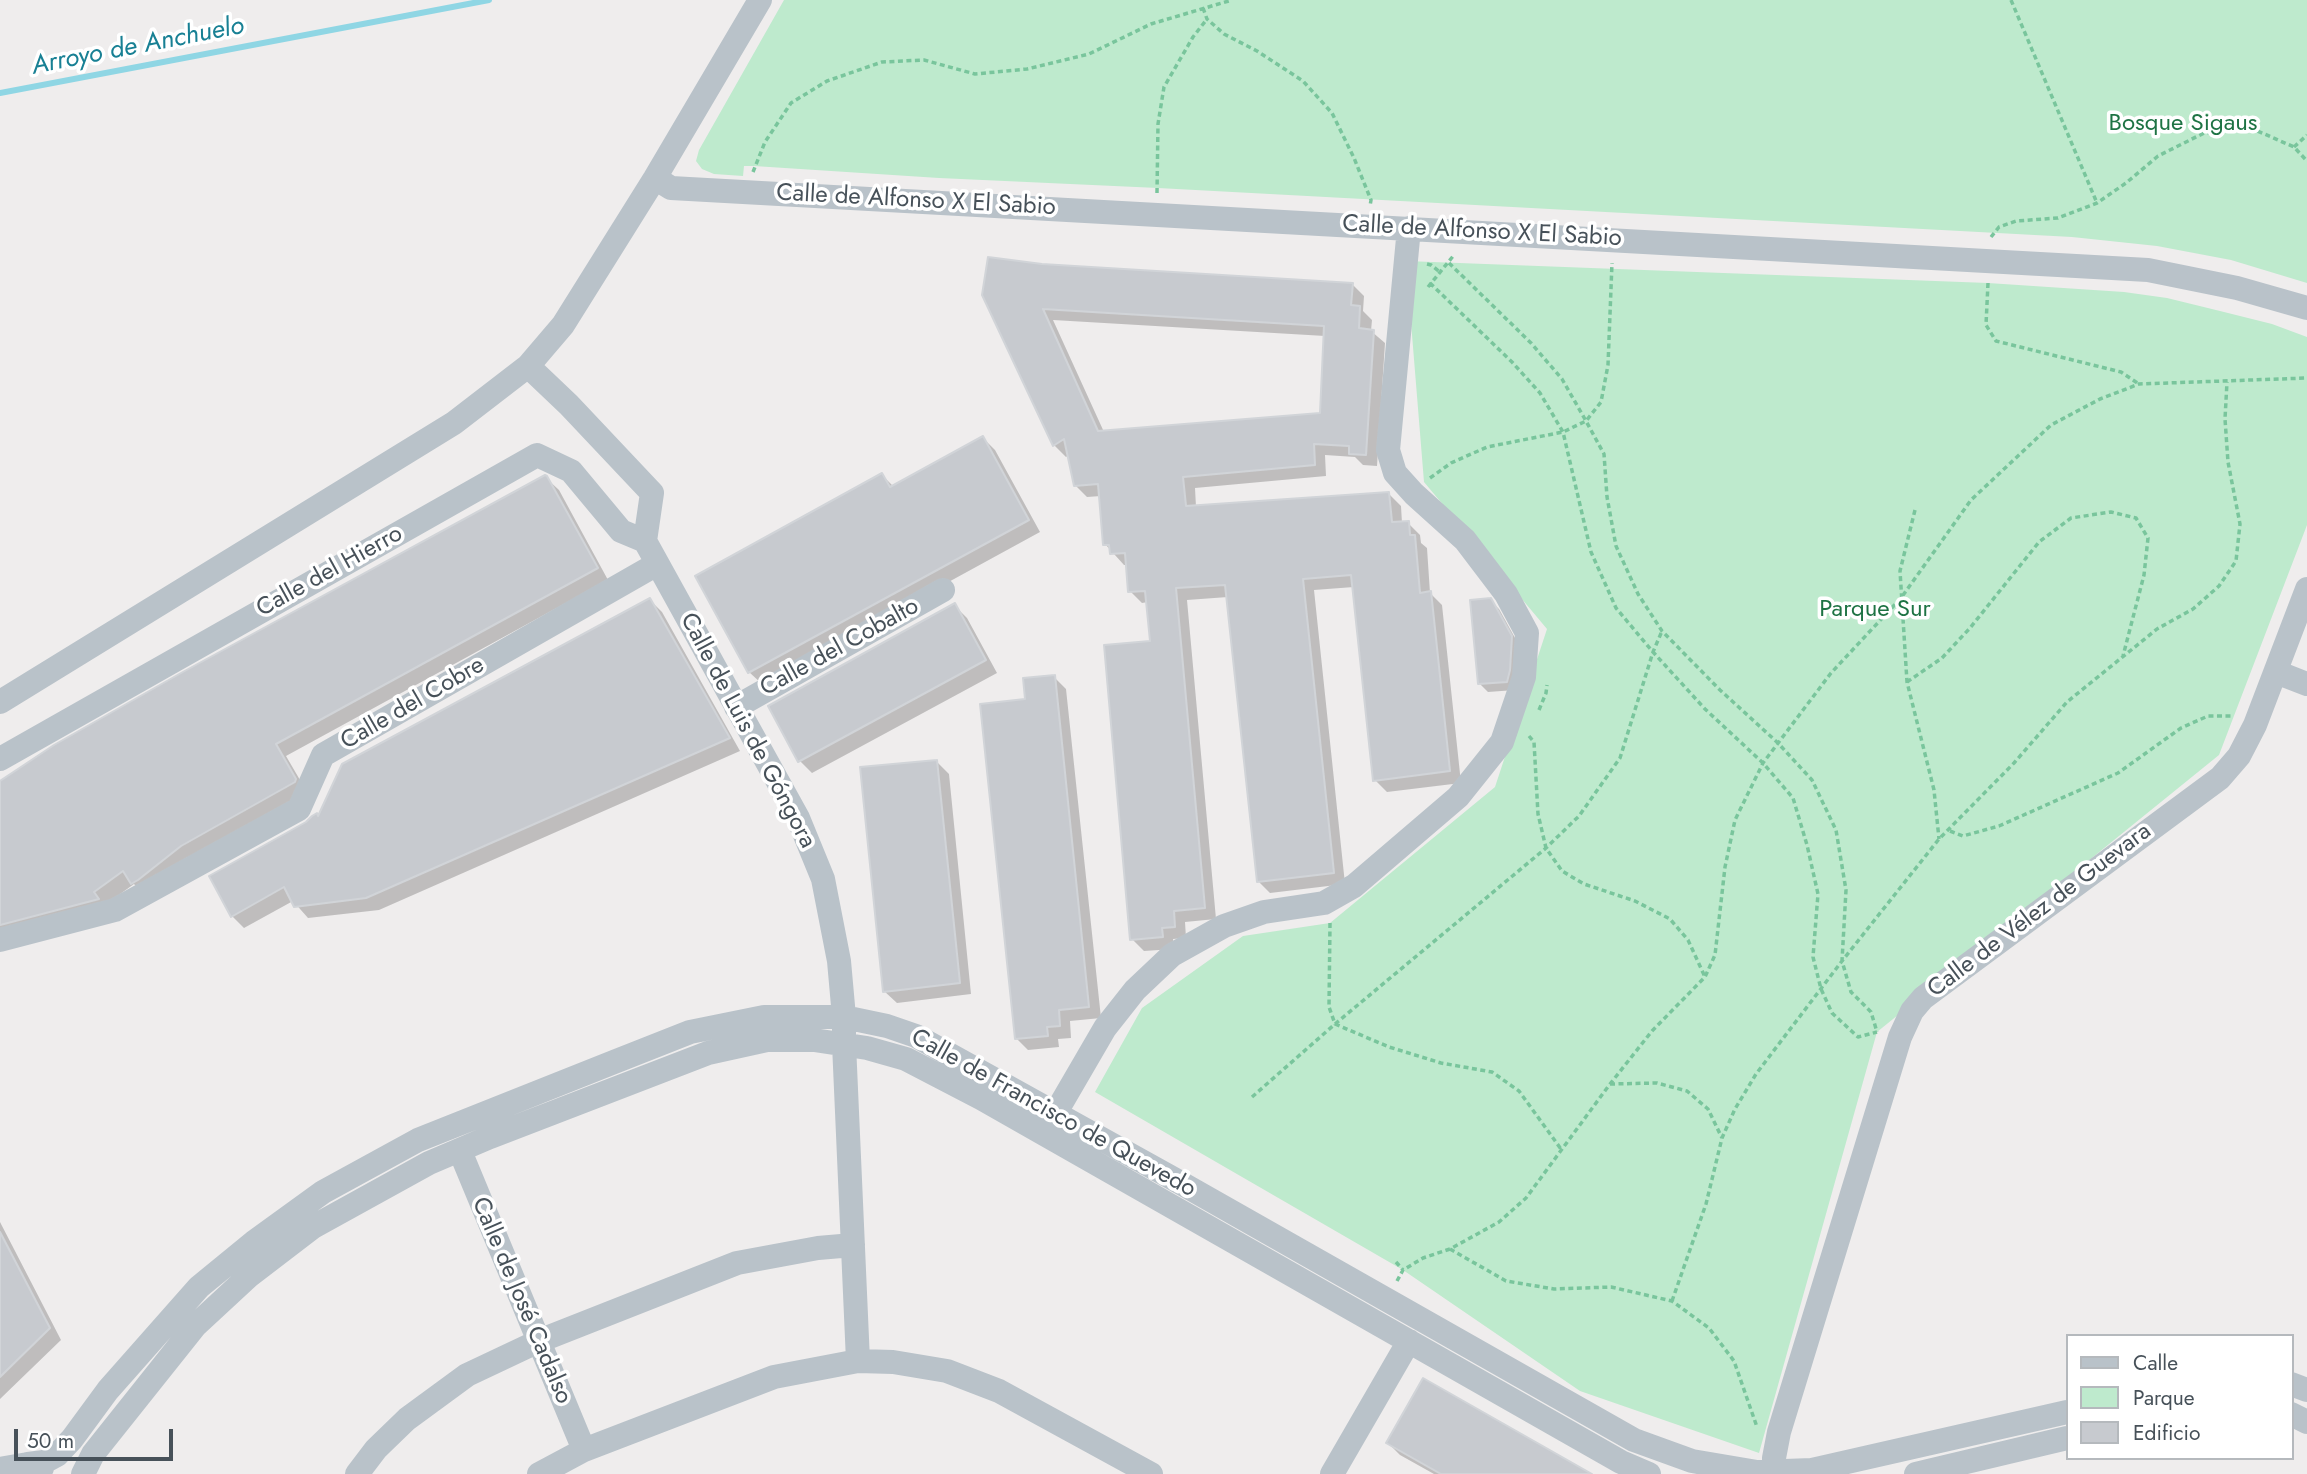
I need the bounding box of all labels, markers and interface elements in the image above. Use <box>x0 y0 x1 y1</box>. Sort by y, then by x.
water label: Arroyo de Anchuelo <box>29 11 247 83</box>
park label: Bosque Sigaus <box>2109 110 2257 138</box>
street label: Calle de Alfonso X El Sabio <box>775 179 1057 223</box>
street label: Calle de Alfonso X El Sabio <box>1341 210 1623 254</box>
street label: Calle del Hierro <box>252 520 408 624</box>
street label: Calle del Cobalto <box>756 593 924 703</box>
park label: Parque Sur <box>1819 596 1931 624</box>
street label: Calle de Luis de Góngora <box>673 609 821 853</box>
street label: Calle del Cobre <box>336 651 490 757</box>
street label: Calle de Vélez de Guevara <box>1923 818 2157 1004</box>
street label: Calle de Francisco de Quevedo <box>906 1024 1200 1204</box>
street label: Calle de José Cadalso <box>464 1193 578 1409</box>
legend <box>2066 1334 2293 1460</box>
text: Calle <box>2133 1348 2178 1378</box>
text: Parque <box>2133 1383 2195 1413</box>
scale bar <box>18 1414 177 1458</box>
text: Edificio <box>2133 1418 2200 1448</box>
text: 50 m <box>27 1426 74 1456</box>

